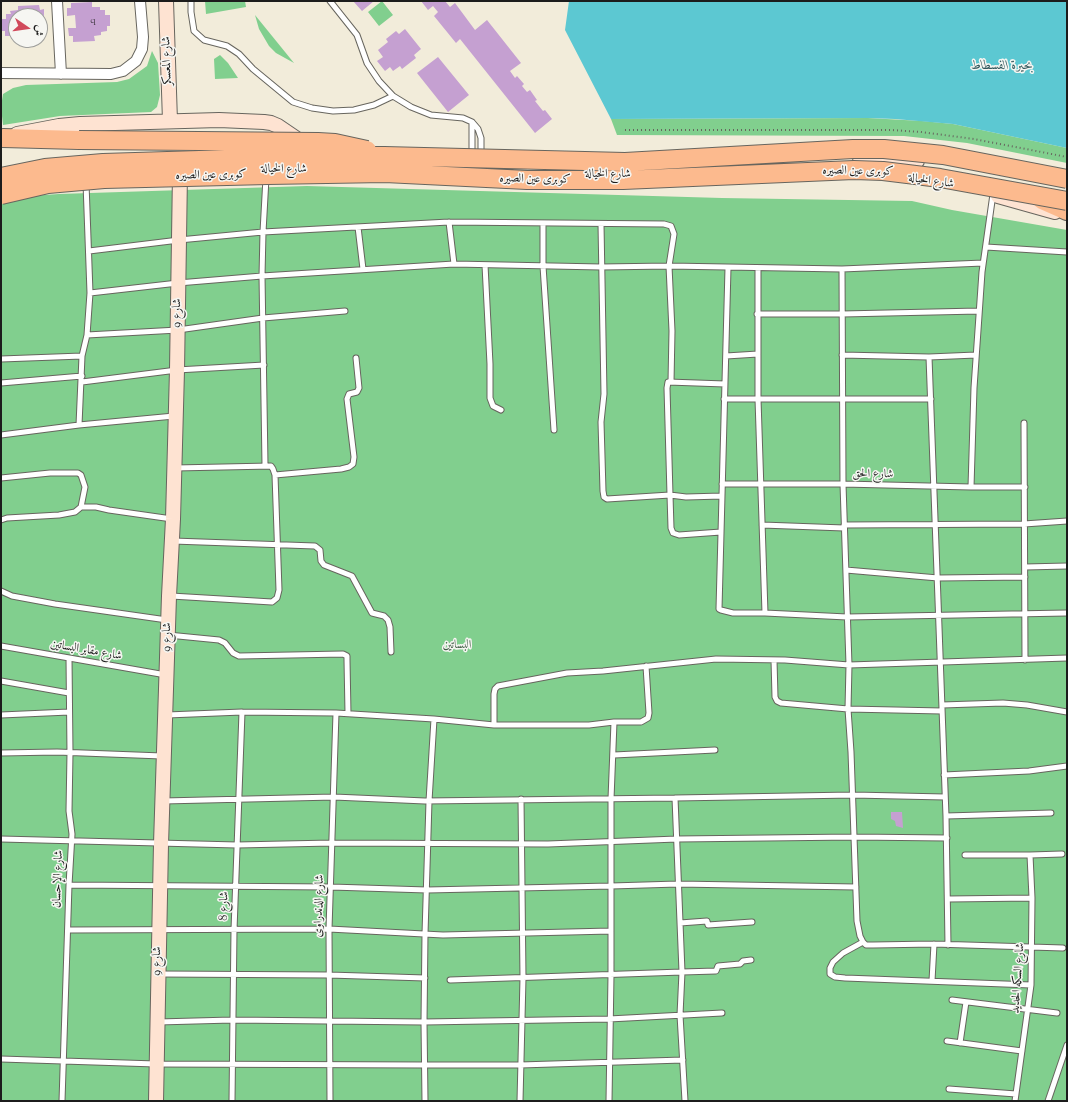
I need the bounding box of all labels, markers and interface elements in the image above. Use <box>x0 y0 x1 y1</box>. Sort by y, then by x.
north arrow <box>8 8 48 48</box>
house number: q <box>90 15 96 27</box>
text: ش <box>30 23 48 38</box>
street label: شارع المعسكر <box>160 36 176 86</box>
water label: بحيرة الفسطاط <box>971 59 1033 75</box>
street label: شارع الخيالة <box>261 163 307 177</box>
street label: كوبرى عين الصيره <box>822 164 894 180</box>
street label: كوبرى عين الصيره <box>175 168 247 184</box>
street label: شارع الخيالة <box>585 168 631 182</box>
street label: كوبرى عين الصيره <box>499 172 571 188</box>
street label: شارع الخيالة <box>907 172 955 192</box>
street label: شارع 9 <box>171 298 185 328</box>
street label: شارع الحق <box>852 467 894 483</box>
street label: شارع 9 <box>161 622 175 652</box>
street label: شارع مقابر البساتين <box>49 638 123 664</box>
park label: البساتين <box>443 639 471 653</box>
street label: شارع الإحسان <box>51 850 67 908</box>
street label: شارع الدندراوى <box>312 874 328 938</box>
street label: شارع 8 <box>217 891 233 921</box>
street label: شارع السكه الحديد <box>1009 942 1029 1014</box>
street label: شارع 9 <box>151 946 165 976</box>

